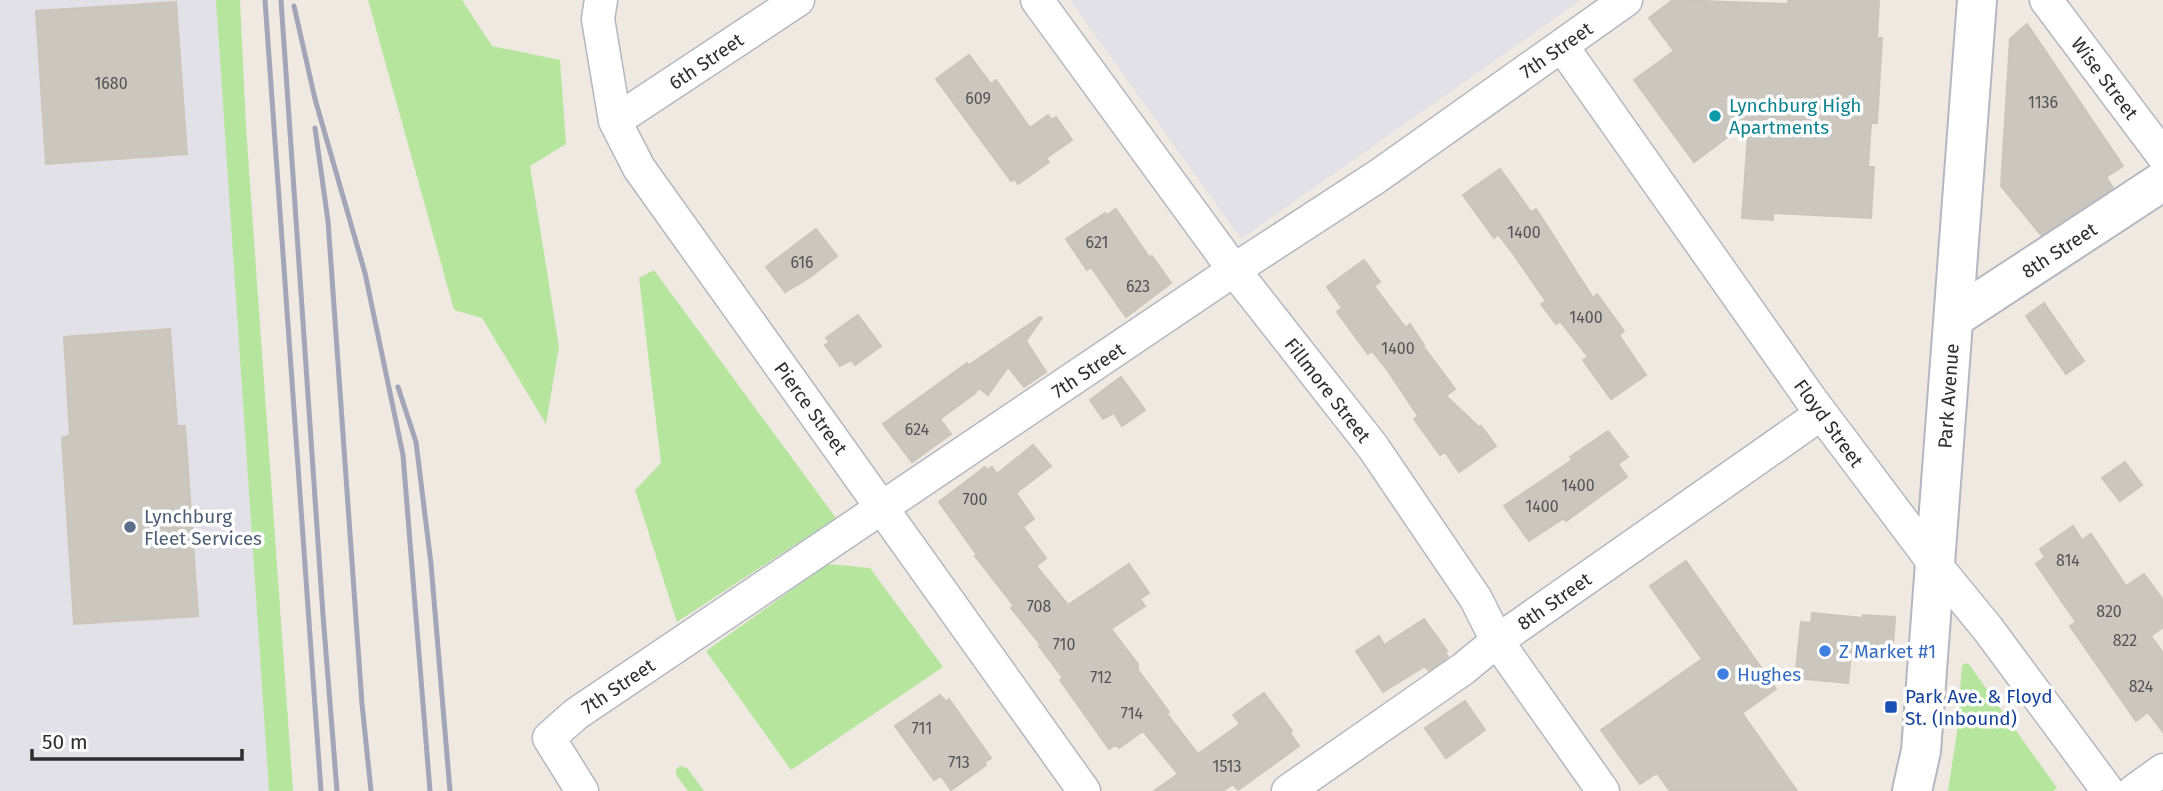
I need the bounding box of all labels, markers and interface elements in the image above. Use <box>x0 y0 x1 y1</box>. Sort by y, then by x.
street label: 7th Street <box>1516 17 1597 84</box>
street label: 6th Street <box>665 28 748 95</box>
street label: Wise Street <box>2066 33 2143 124</box>
house number: 1680 <box>94 74 128 93</box>
house number: 609 <box>965 89 991 108</box>
house number: 1136 <box>2028 93 2058 112</box>
place label: Lynchburg High Apartments <box>1729 94 1861 139</box>
marker: Lynchburg High Apartments <box>1707 108 1723 124</box>
street label: 8th Street <box>2017 218 2101 283</box>
house number: 1400 <box>1507 223 1541 242</box>
house number: 621 <box>1086 233 1108 252</box>
house number: 616 <box>790 253 814 272</box>
house number: 623 <box>1126 277 1150 296</box>
house number: 1400 <box>1569 308 1603 327</box>
street label: Fillmore Street <box>1280 333 1376 447</box>
street label: 7th Street <box>1047 338 1129 403</box>
house number: 1400 <box>1381 339 1415 358</box>
street label: Park Avenue <box>1933 343 1964 449</box>
street label: Pierce Street <box>769 357 852 459</box>
street label: Floyd Street <box>1789 375 1868 472</box>
house number: 624 <box>905 420 930 439</box>
house number: 1400 <box>1561 476 1595 495</box>
house number: 700 <box>963 490 987 509</box>
house number: 1400 <box>1525 497 1559 516</box>
place label: Lynchburg Fleet Services <box>144 505 262 550</box>
marker: Lynchburg Fleet Services <box>122 519 138 535</box>
house number: 814 <box>2056 551 2080 570</box>
street label: 8th Street <box>1513 568 1596 635</box>
house number: 708 <box>1027 597 1052 616</box>
house number: 820 <box>2096 602 2122 621</box>
house number: 822 <box>2113 631 2137 650</box>
house number: 710 <box>1053 635 1075 654</box>
place label: Z Market #1 <box>1839 640 1936 663</box>
marker: Z Market #1 <box>1817 643 1833 659</box>
street label: 7th Street <box>577 654 659 719</box>
place label: Hughes <box>1737 663 1801 686</box>
marker: Hughes <box>1715 666 1731 682</box>
house number: 712 <box>1090 668 1112 687</box>
house number: 824 <box>2129 677 2154 696</box>
place label: Park Ave. & Floyd St. (Inbound) <box>1905 685 2053 730</box>
marker: Park Ave. & Floyd St. (Inbound) <box>1883 699 1899 715</box>
house number: 714 <box>1121 704 1144 723</box>
scale bar <box>32 718 242 762</box>
house number: 711 <box>912 719 932 738</box>
text: 50 m <box>42 729 88 755</box>
house number: 713 <box>948 753 970 772</box>
house number: 1513 <box>1212 757 1242 776</box>

